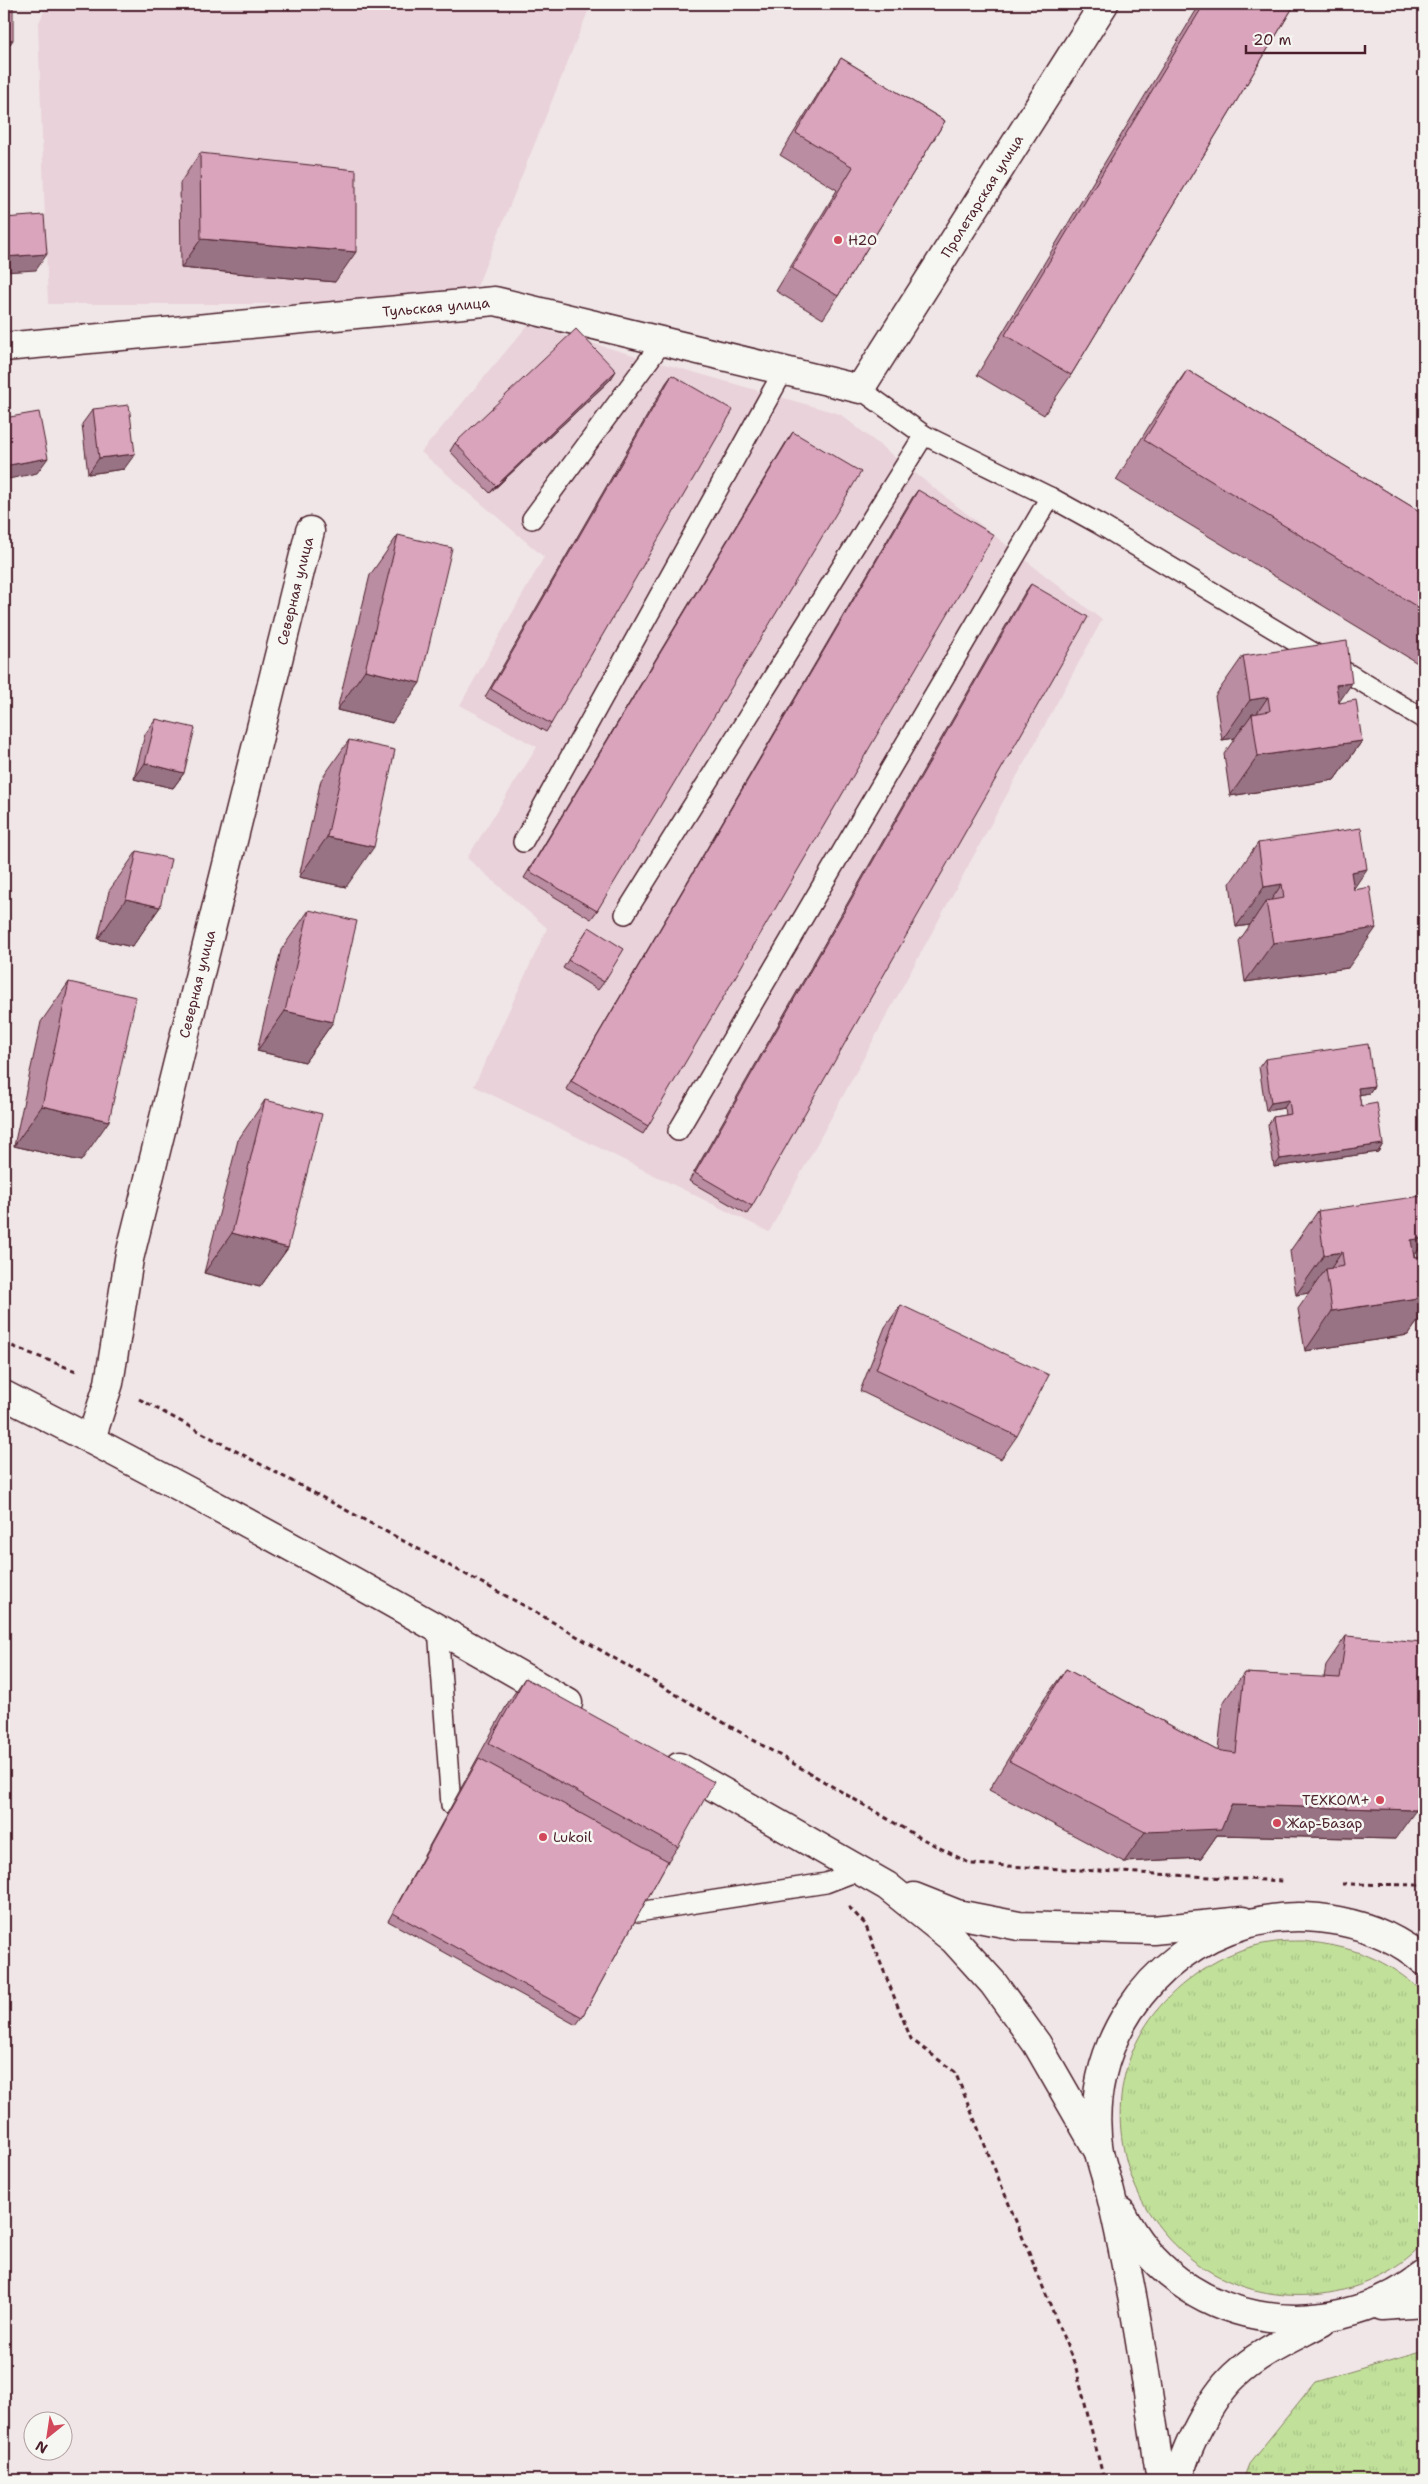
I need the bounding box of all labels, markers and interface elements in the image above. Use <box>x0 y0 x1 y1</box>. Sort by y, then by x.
scale bar <box>1246 22 1364 54</box>
text: 20 m <box>1253 30 1292 50</box>
street label: Пролетарская улица <box>937 131 1027 261</box>
place label: Н2О <box>848 231 877 249</box>
marker: Н2О <box>832 234 844 246</box>
street label: Тульская улица <box>382 293 491 321</box>
street label: Северная улица <box>273 535 317 647</box>
street label: Северная улица <box>175 928 219 1040</box>
place label: ТЕХКОМ+ <box>1302 1791 1370 1809</box>
marker: ТЕХКОМ+ <box>1374 1794 1386 1806</box>
place label: Жар-Базар <box>1287 1814 1363 1832</box>
marker: Жар-Базар <box>1271 1817 1283 1829</box>
place label: Lukoil <box>553 1828 593 1846</box>
marker: Lukoil <box>537 1831 549 1843</box>
north arrow <box>22 2412 72 2462</box>
text: N <box>32 2437 51 2458</box>

